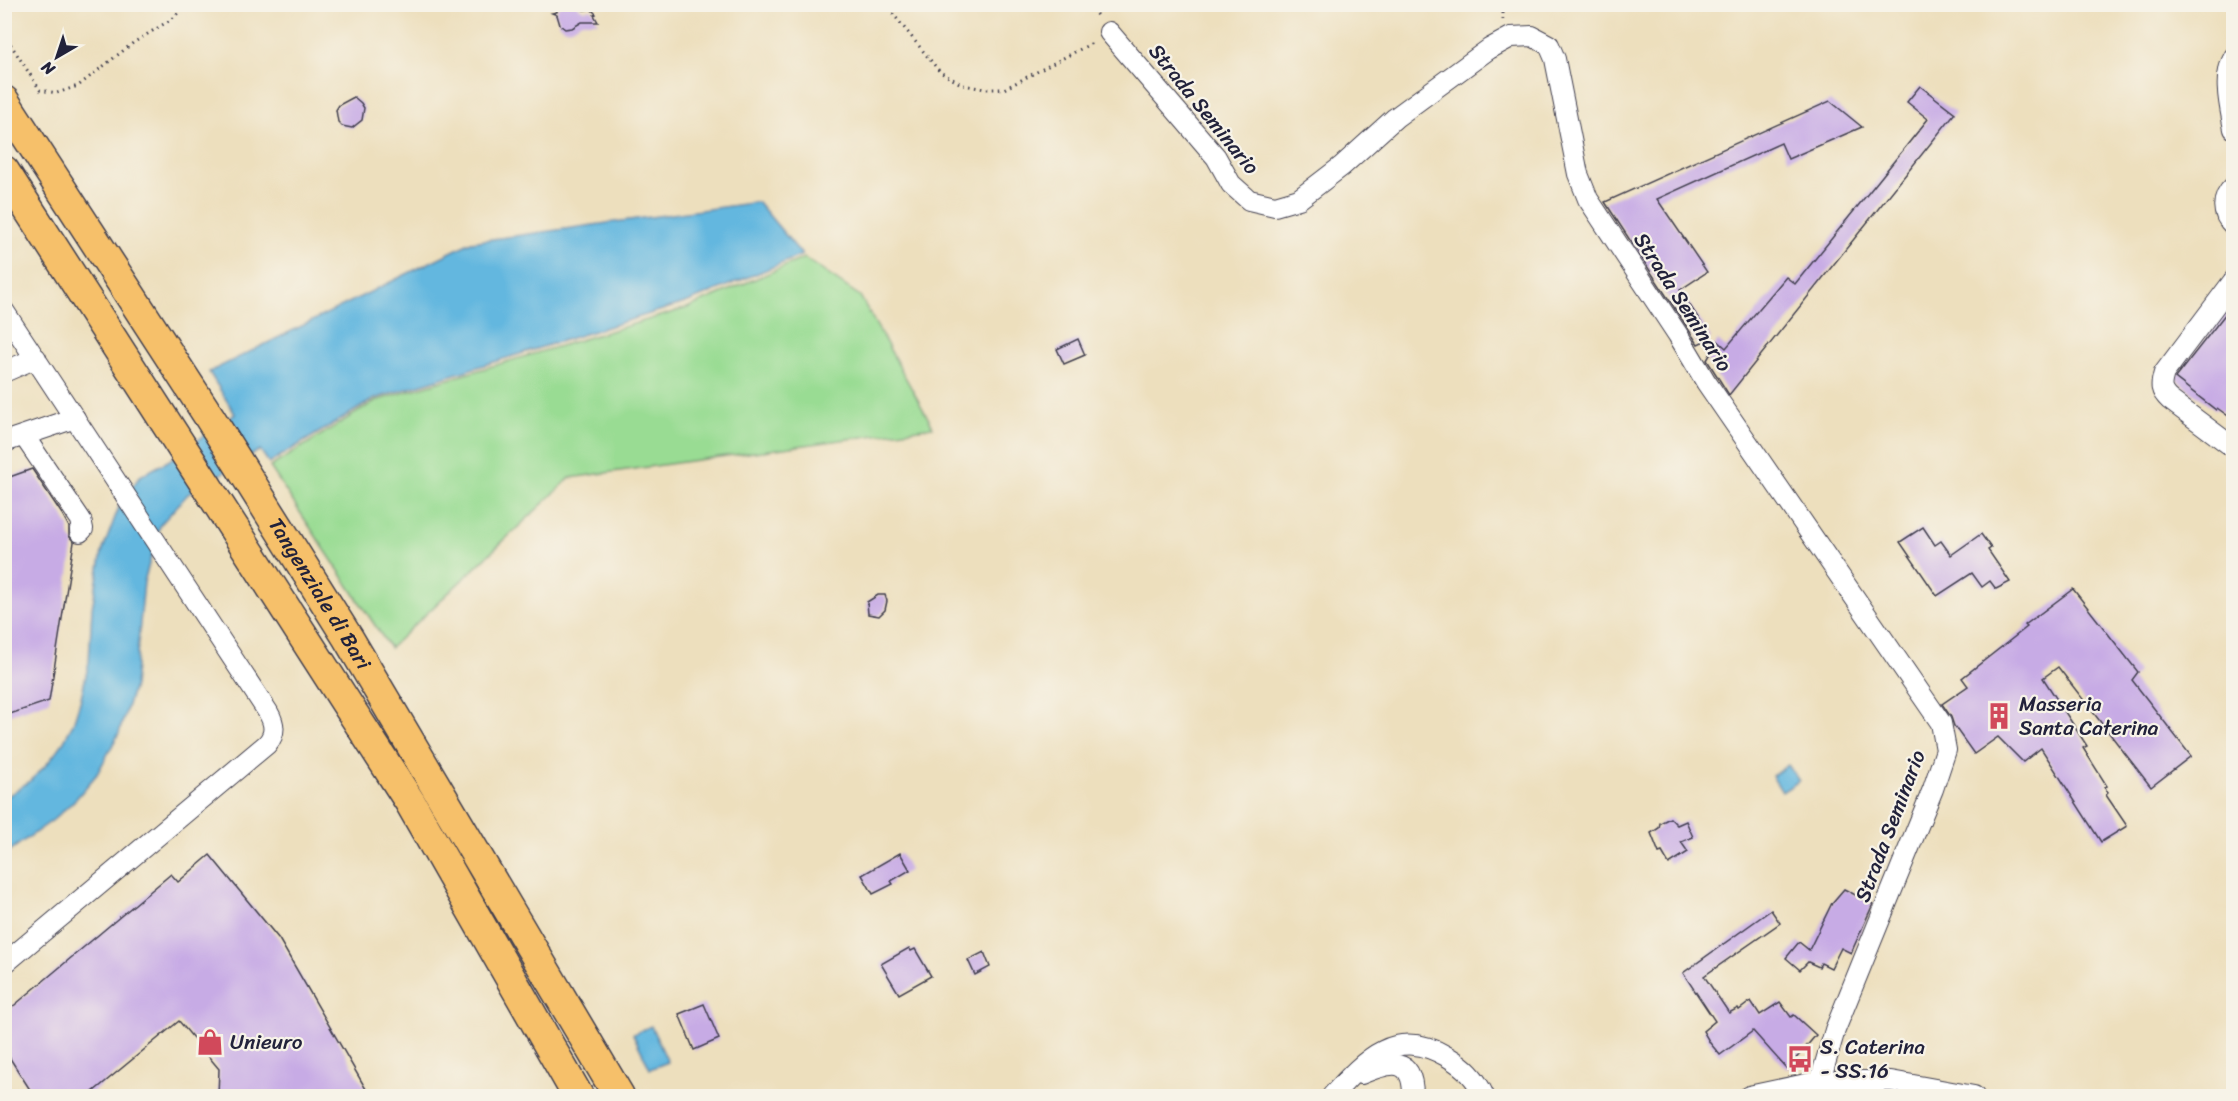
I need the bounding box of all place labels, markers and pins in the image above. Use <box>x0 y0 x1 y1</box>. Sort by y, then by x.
place label: Masseria Santa Caterina <box>2019 685 2159 747</box>
building icon: Masseria Santa Caterina <box>1984 701 2014 731</box>
place label: Unieuro <box>230 1023 303 1061</box>
shop icon: Unieuro <box>195 1027 225 1057</box>
place label: S. Caterina - SS.16 <box>1820 1028 1925 1090</box>
bus stop icon: S. Caterina - SS.16 <box>1785 1044 1815 1074</box>

